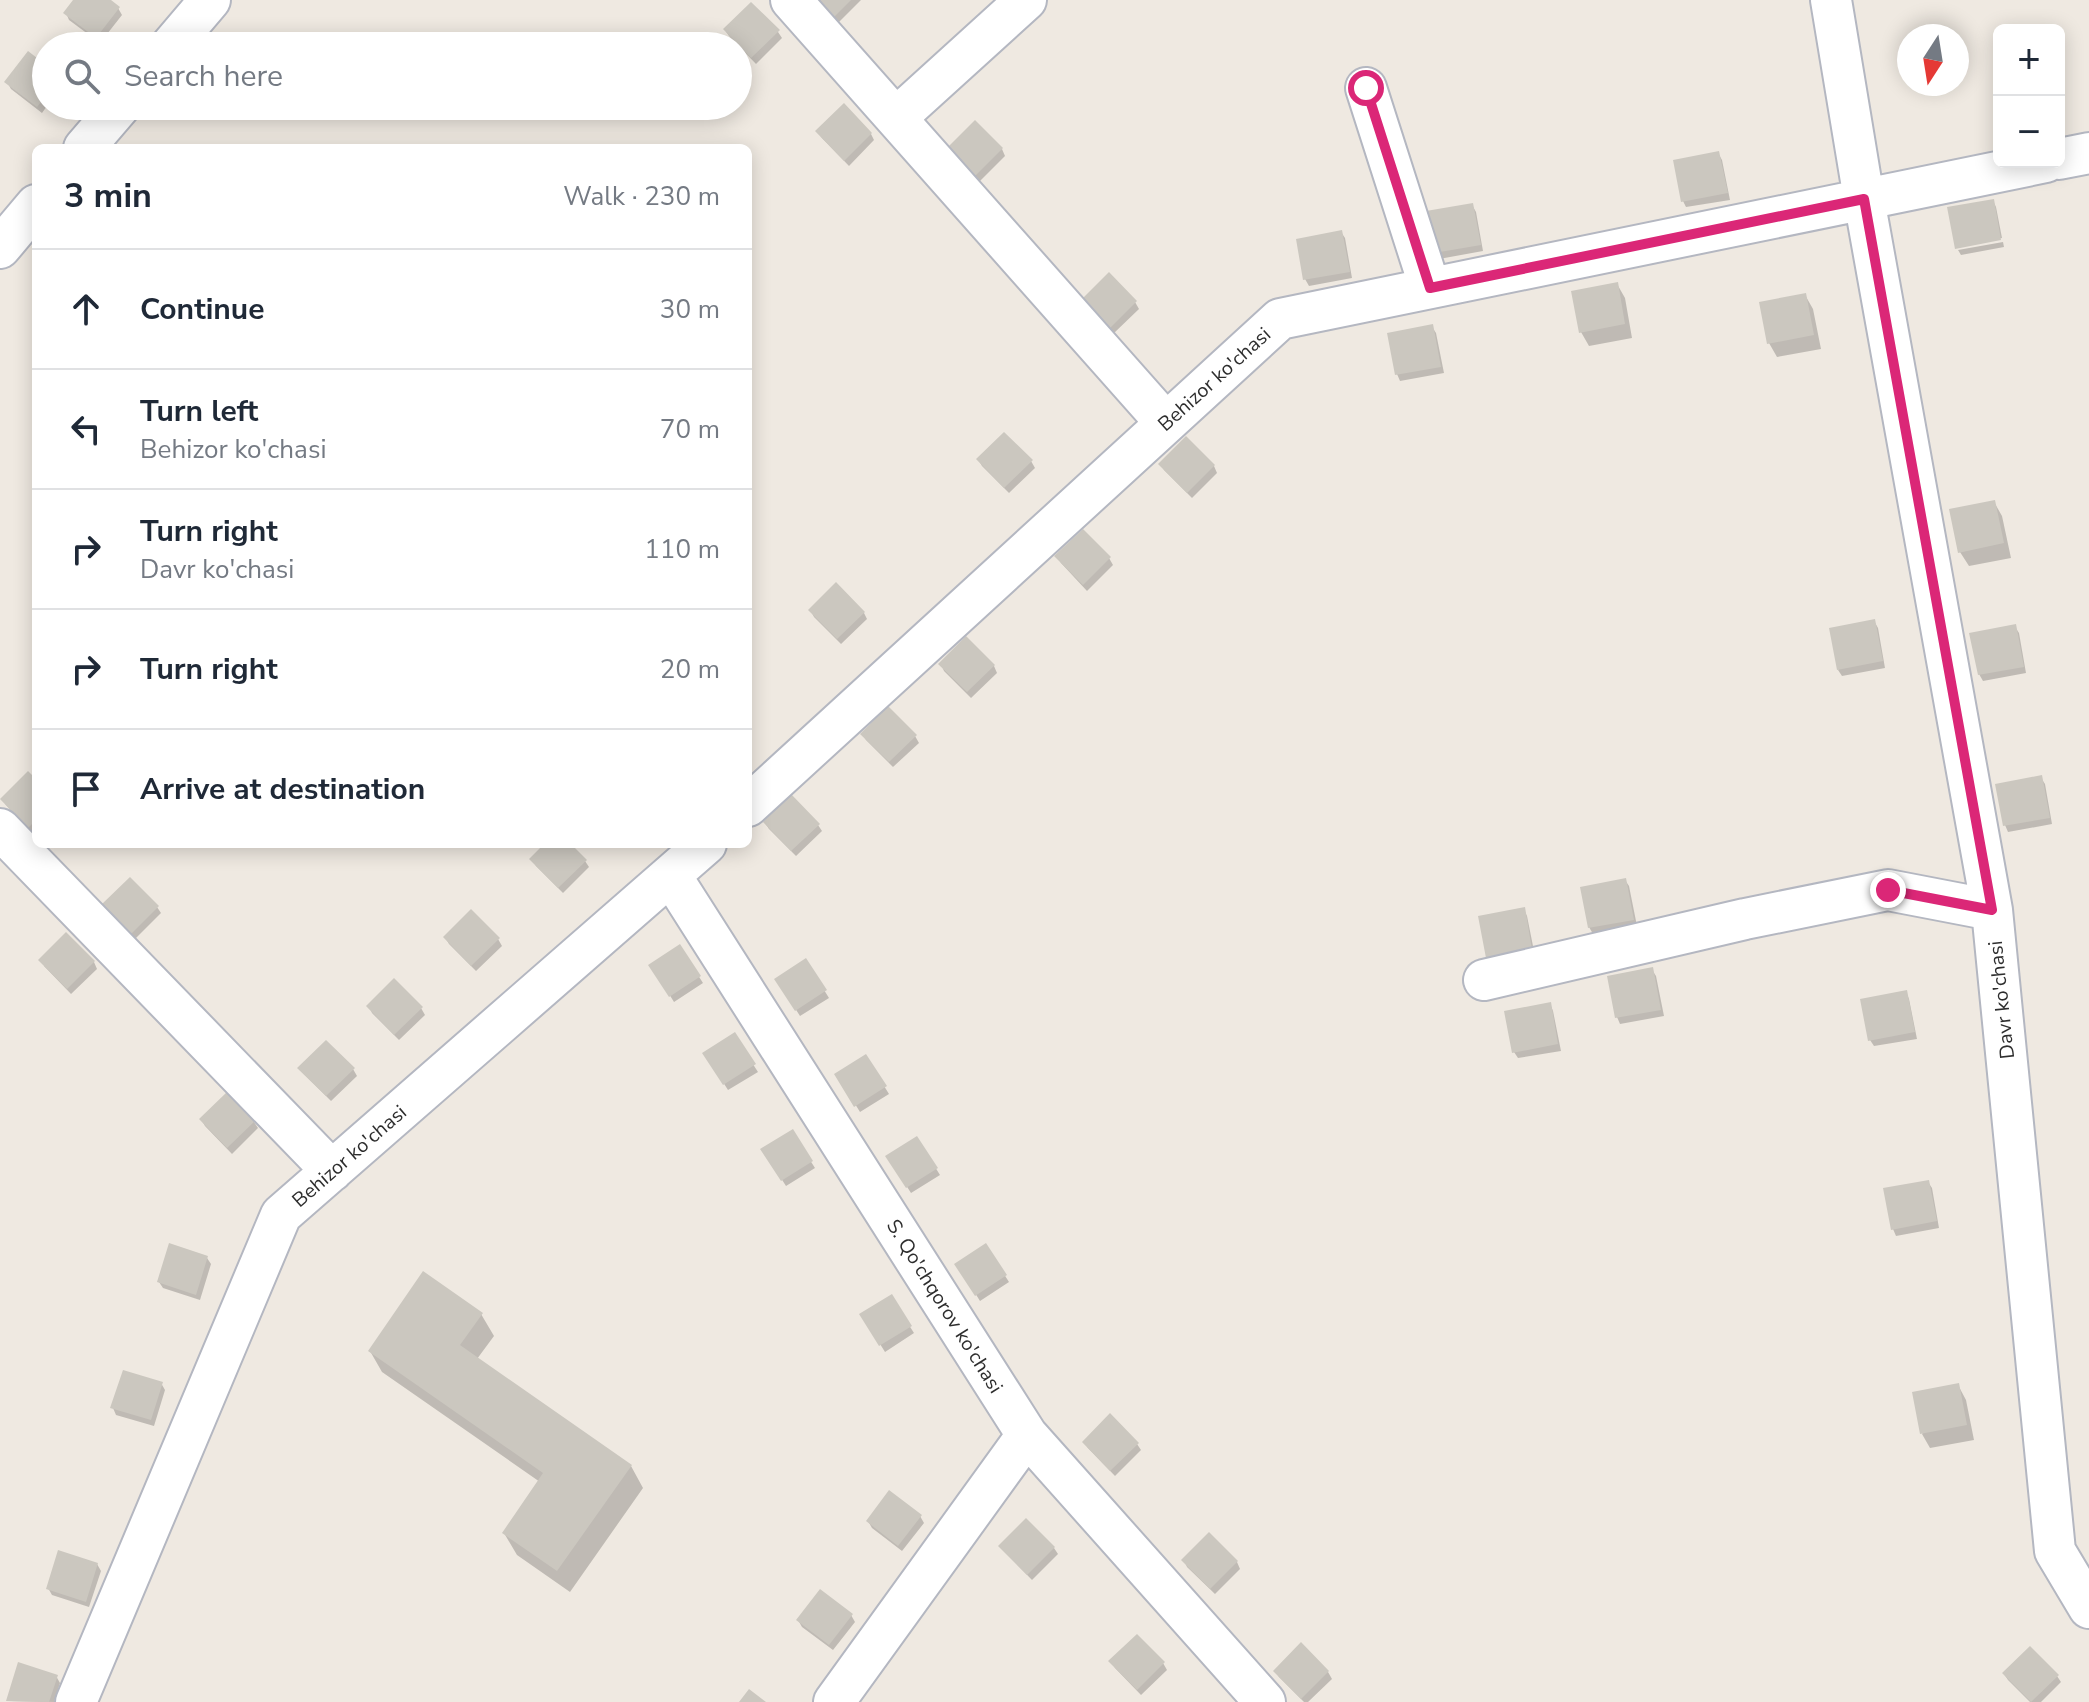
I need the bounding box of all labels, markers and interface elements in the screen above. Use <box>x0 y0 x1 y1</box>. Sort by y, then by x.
north arrow <box>1897 24 1969 96</box>
map controls <box>1993 24 2065 168</box>
button: + <box>1993 24 2065 96</box>
search box <box>32 32 752 120</box>
icon: search <box>60 54 104 98</box>
text: Search here <box>124 56 283 97</box>
route start <box>1348 70 1384 106</box>
button: − <box>1993 96 2065 168</box>
text: 3 min <box>64 173 152 219</box>
text: Walk · 230 m <box>563 179 720 214</box>
icon: ahead <box>64 287 108 331</box>
text: Continue <box>140 289 265 330</box>
text: 30 m <box>660 292 720 327</box>
street label: Behizor ko'chasi <box>1152 321 1277 437</box>
text: Turn left <box>140 391 258 432</box>
icon: left <box>64 407 108 451</box>
text: 70 m <box>660 412 720 447</box>
text: Behizor ko'chasi <box>140 432 326 467</box>
text: Turn right <box>140 511 278 552</box>
icon: right <box>64 527 108 571</box>
text: 110 m <box>644 532 720 567</box>
text: Davr ko'chasi <box>140 552 294 587</box>
icon: right <box>64 647 108 691</box>
text: Turn right <box>140 649 278 690</box>
text: 20 m <box>660 652 720 687</box>
icon: arrive <box>64 767 108 811</box>
text: Arrive at destination <box>140 769 425 810</box>
route end <box>1870 872 1906 908</box>
street label: Davr ko'chasi <box>1982 940 2021 1060</box>
street label: Behizor ko'chasi <box>286 1099 412 1214</box>
street label: S. Qo'chqorov ko'chasi <box>880 1214 1009 1398</box>

